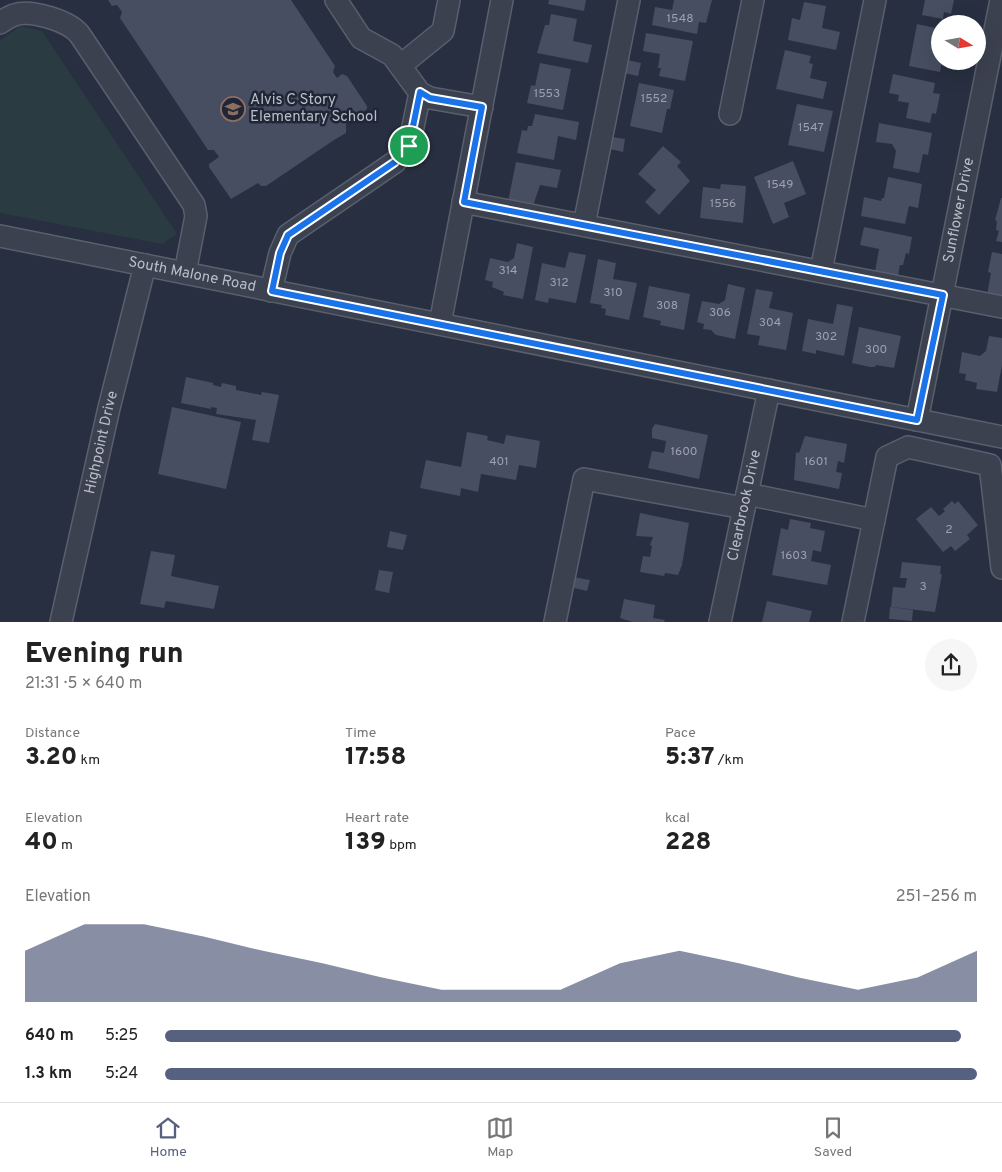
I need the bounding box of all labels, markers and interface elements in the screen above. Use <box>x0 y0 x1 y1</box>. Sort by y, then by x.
house number: 1548 <box>667 11 693 27</box>
north arrow <box>931 15 986 70</box>
map controls <box>931 15 986 70</box>
house number: 1553 <box>534 86 560 102</box>
place label: Alvis C Story Elementary School <box>250 91 377 127</box>
house number: 1552 <box>641 91 667 107</box>
school or university icon: Alvis C Story Elementary School <box>220 96 246 122</box>
house number: 1547 <box>798 120 824 136</box>
pin <box>388 125 430 167</box>
icon: arrive <box>395 132 423 160</box>
street label: Sunflower Drive <box>939 156 979 264</box>
house number: 1549 <box>767 177 793 193</box>
house number: 1556 <box>710 196 736 212</box>
street label: South Malone Road <box>127 252 258 297</box>
house number: 314 <box>499 263 517 279</box>
house number: 312 <box>549 275 569 291</box>
house number: 310 <box>603 285 623 301</box>
house number: 308 <box>656 298 678 314</box>
house number: 306 <box>709 305 731 321</box>
house number: 304 <box>759 315 781 331</box>
house number: 302 <box>815 329 837 345</box>
house number: 300 <box>865 342 887 358</box>
street label: Highpoint Drive <box>80 389 122 496</box>
house number: 1600 <box>671 444 697 460</box>
street label: Clearbrook Drive <box>724 448 766 563</box>
house number: 401 <box>489 454 509 470</box>
house number: 1601 <box>804 454 828 470</box>
house number: 2 <box>945 522 953 538</box>
house number: 1603 <box>781 548 807 564</box>
house number: 3 <box>919 579 927 595</box>
text: Evening run <box>25 637 184 673</box>
button: share <box>925 639 977 691</box>
text: 21:31 · 5 × 640 m <box>25 674 142 694</box>
text: Distance <box>25 725 80 742</box>
text: Time <box>345 725 376 742</box>
text: Pace <box>665 725 696 742</box>
text: 3.20 <box>25 742 77 774</box>
text: 17:58 <box>345 742 406 774</box>
text: 5:37 <box>665 742 714 774</box>
text: km <box>77 752 100 769</box>
text: /km <box>714 752 744 769</box>
text: Elevation <box>25 810 83 827</box>
text: Heart rate <box>345 810 409 827</box>
text: kcal <box>665 810 690 827</box>
text: 40 <box>25 827 58 859</box>
text: 139 <box>345 827 386 859</box>
text: 228 <box>665 827 711 859</box>
text: m <box>58 837 73 854</box>
text: bpm <box>386 837 417 854</box>
text: Elevation <box>25 887 91 907</box>
text: 251–256 m <box>896 887 977 907</box>
text: 640 m <box>25 1026 74 1046</box>
text: 5:25 <box>105 1026 138 1046</box>
text: 1.3 km <box>25 1064 72 1084</box>
text: 5:24 <box>105 1064 138 1084</box>
tab: Home <box>150 1114 187 1161</box>
tab: Map <box>486 1114 514 1161</box>
tab: Saved <box>814 1114 852 1161</box>

